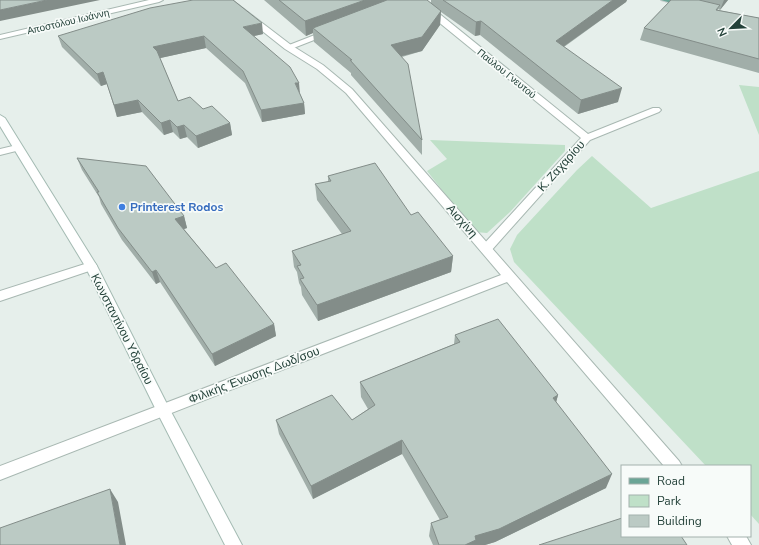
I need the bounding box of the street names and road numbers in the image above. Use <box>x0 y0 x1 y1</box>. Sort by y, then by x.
street label: Αποστόλου Ιωάννη <box>26 6 111 38</box>
street label: Παύλου Γνευτού <box>474 46 539 102</box>
street label: Κ. Ζαχαρίου <box>534 137 588 195</box>
street label: Αισχίνη <box>443 201 481 241</box>
street label: Κωνσταντίνου Υδραίου <box>87 271 157 387</box>
street label: Φιλικής Ένωσης Δωδ/σου <box>186 343 322 407</box>

